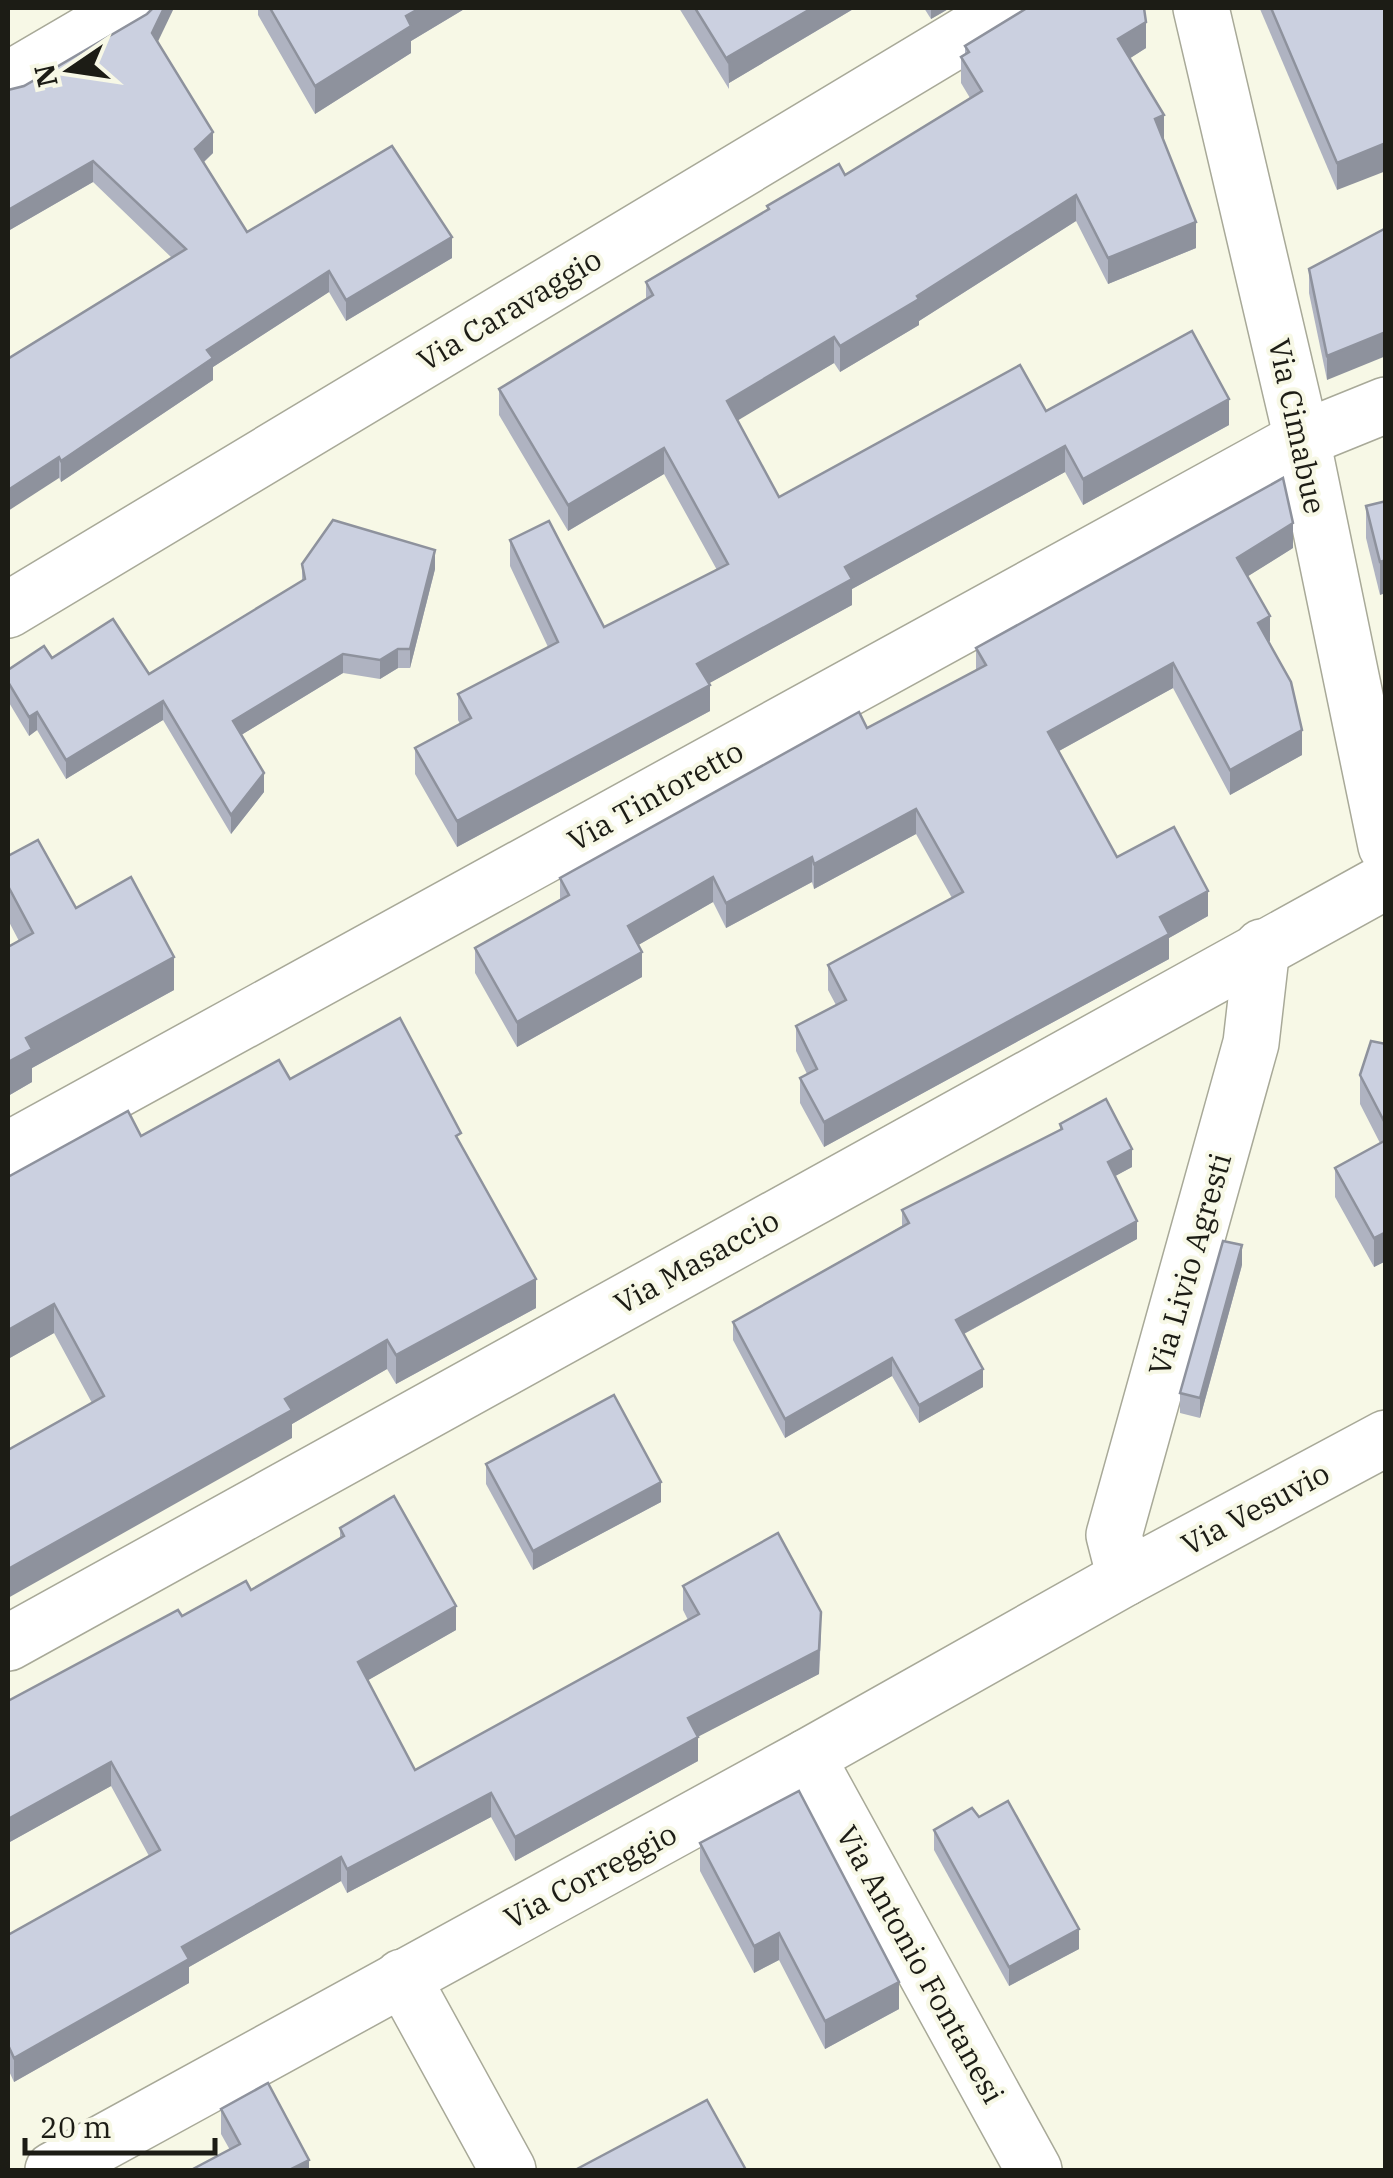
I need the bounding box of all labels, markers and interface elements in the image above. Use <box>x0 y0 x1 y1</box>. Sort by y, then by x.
north arrow <box>20 20 120 120</box>
text: N <box>25 61 66 91</box>
street label: Via Caravaggio <box>410 239 608 379</box>
street label: Via Cimabue <box>1260 335 1336 517</box>
street label: Via Tintoretto <box>560 731 750 859</box>
street label: Via Livio Agresti <box>1139 1148 1239 1380</box>
street label: Via Masaccio <box>607 1200 785 1322</box>
street label: Via Vesuvio <box>1174 1453 1336 1563</box>
street label: Via Correggio <box>497 1813 683 1937</box>
street label: Via Antonio Fontanesi <box>828 1818 1014 2110</box>
scale bar <box>25 2093 215 2155</box>
text: 20 m <box>40 2107 112 2146</box>

